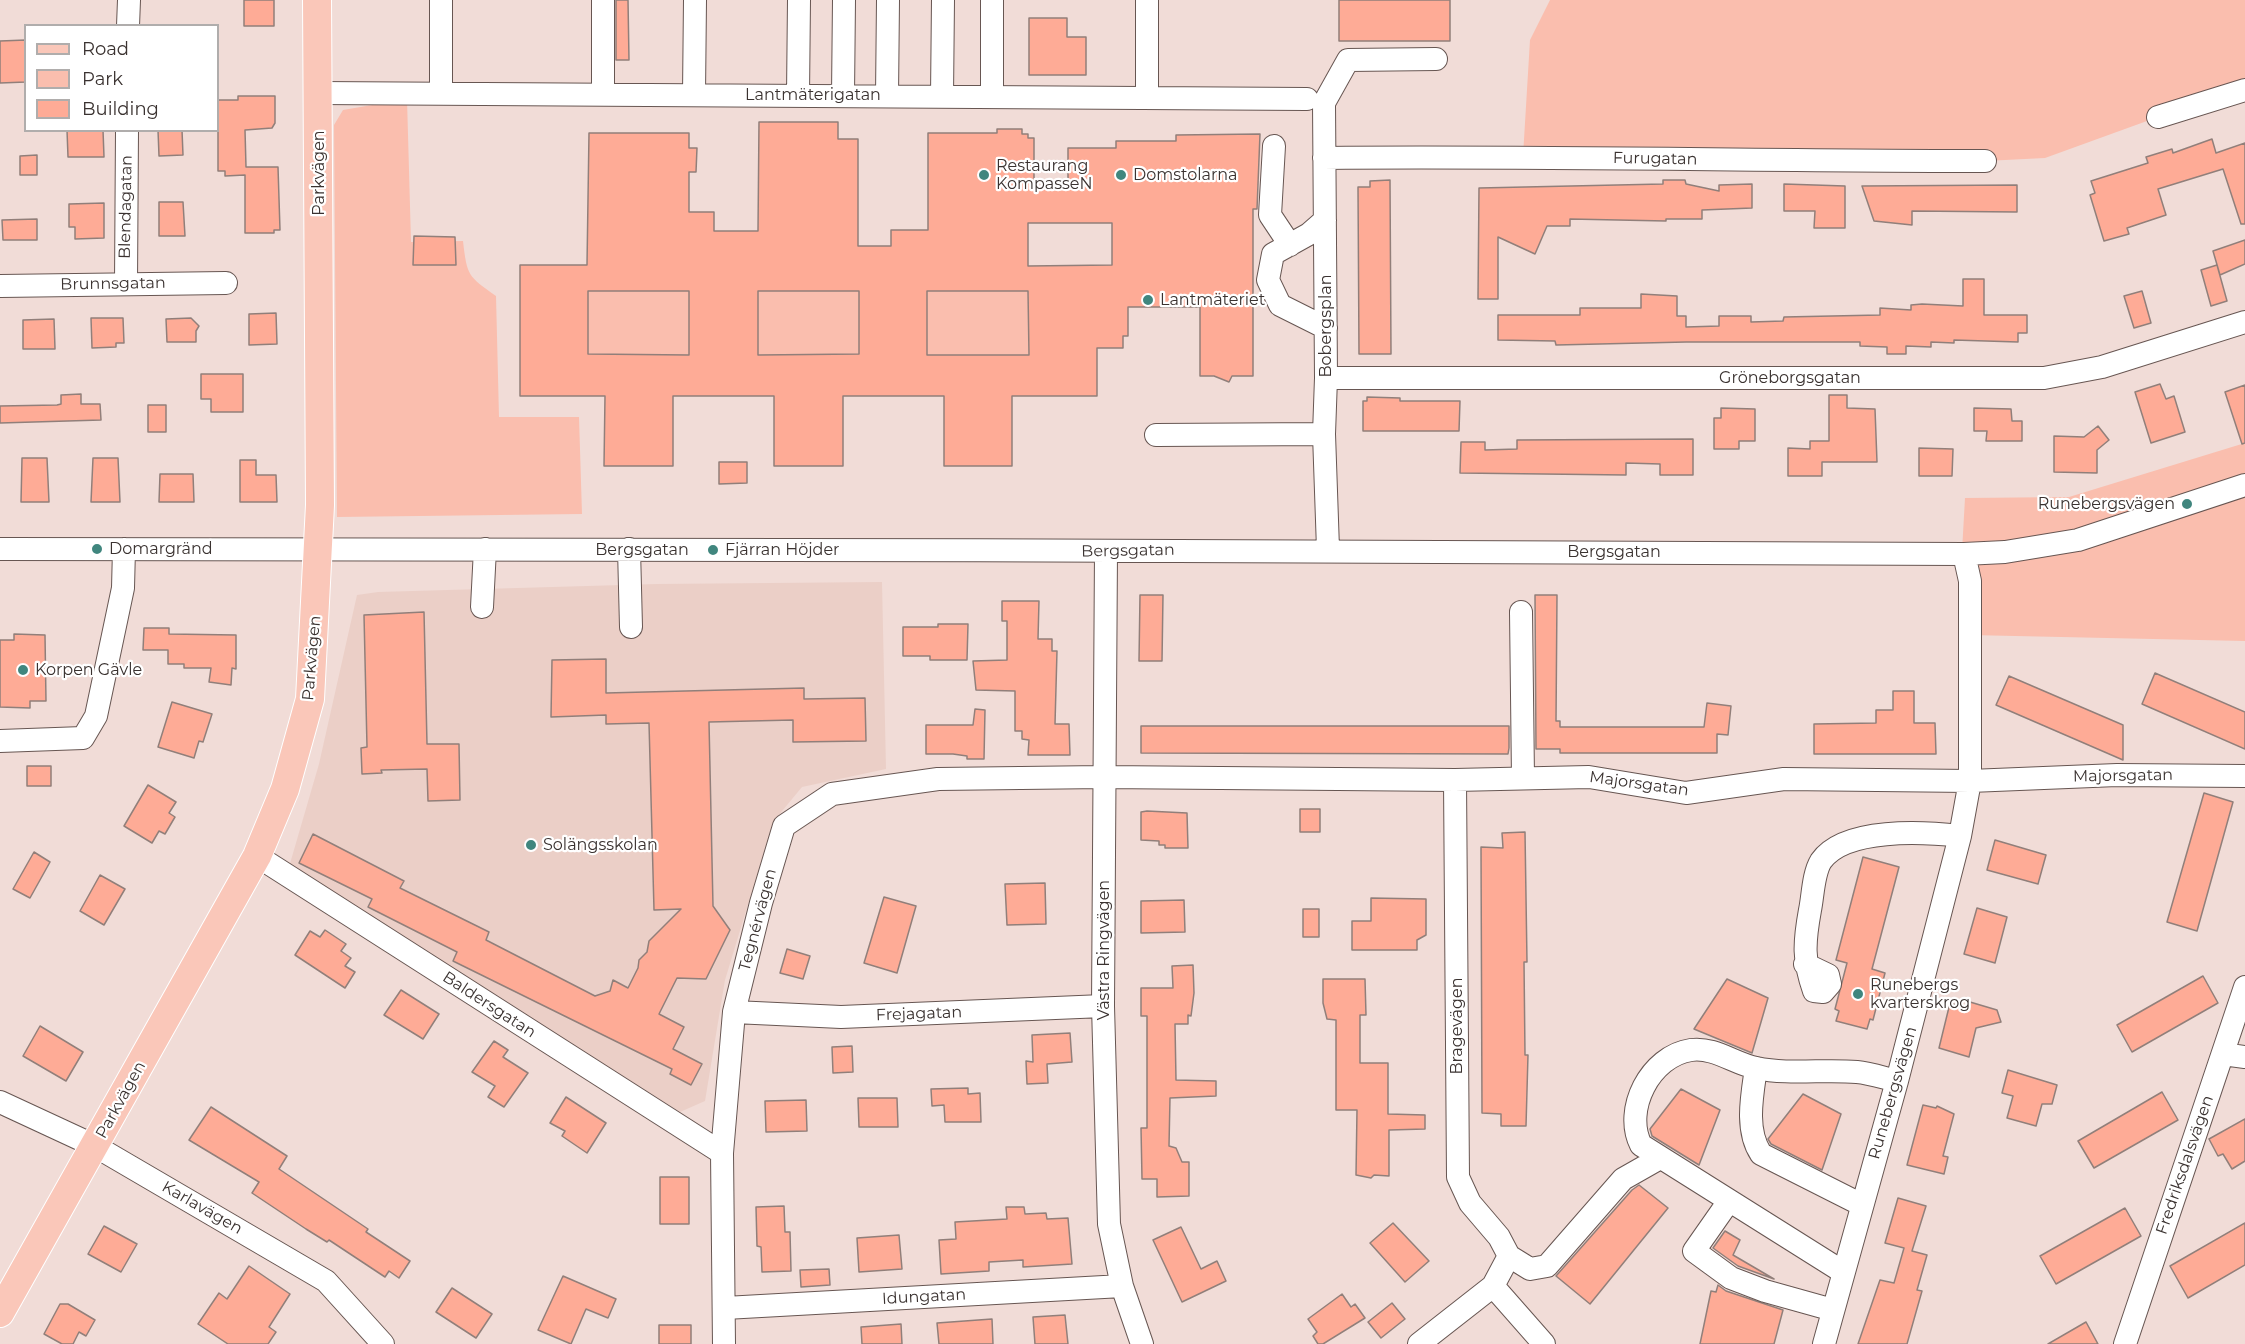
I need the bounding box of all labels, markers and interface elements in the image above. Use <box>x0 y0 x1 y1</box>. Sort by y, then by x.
legend <box>24 24 219 132</box>
text: Road <box>82 38 129 60</box>
text: Park <box>82 68 123 90</box>
street label: Lantmäterigatan <box>745 85 881 105</box>
text: Building <box>82 98 159 120</box>
street label: Parkvägen <box>309 130 329 216</box>
street label: Furugatan <box>1613 149 1697 169</box>
street label: Blendagatan <box>115 155 137 259</box>
place label: Restaurang KompasseN <box>996 156 1093 194</box>
place label: Domstolarna <box>1133 165 1238 185</box>
marker: Restaurang KompasseN <box>977 168 991 182</box>
marker: Domstolarna <box>1114 168 1128 182</box>
street label: Brunnsgatan <box>60 273 166 295</box>
street label: Bobergsplan <box>1316 275 1336 377</box>
place label: Lantmäteriet <box>1160 290 1265 310</box>
marker: Lantmäteriet <box>1141 293 1155 307</box>
street label: Gröneborgsgatan <box>1719 368 1861 388</box>
place label: Runebergsvägen <box>2038 494 2175 514</box>
marker: Runebergsvägen <box>2180 497 2194 511</box>
place label: Domargränd <box>109 539 213 559</box>
street label: Bergsgatan <box>595 540 689 560</box>
place label: Fjärran Höjder <box>725 540 840 560</box>
street label: Bergsgatan <box>1081 541 1175 561</box>
marker: Domargränd <box>90 542 104 556</box>
street label: Bergsgatan <box>1567 542 1661 562</box>
marker: Fjärran Höjder <box>706 543 720 557</box>
street label: Parkvägen <box>299 615 325 701</box>
place label: Korpen Gävle <box>35 660 142 680</box>
marker: Korpen Gävle <box>16 663 30 677</box>
street label: Majorsgatan <box>2073 766 2173 786</box>
street label: Majorsgatan <box>1588 768 1690 800</box>
place label: Solängsskolan <box>543 835 658 855</box>
marker: Solängsskolan <box>524 838 538 852</box>
street label: Tegnérvägen <box>735 867 781 973</box>
street label: Västra Ringvägen <box>1094 880 1114 1020</box>
street label: Baldersgatan <box>439 968 539 1042</box>
place label: Runebergs kvarterskrog <box>1870 975 1970 1013</box>
street label: Bragevägen <box>1447 978 1467 1074</box>
marker: Runebergs kvarterskrog <box>1851 987 1865 1001</box>
street label: Frejagatan <box>875 1003 963 1025</box>
street label: Runebergsvägen <box>1865 1024 1921 1162</box>
street label: Parkvägen <box>92 1058 150 1142</box>
street label: Fredriksdalsvägen <box>2152 1093 2218 1237</box>
street label: Karlavägen <box>158 1177 246 1239</box>
street label: Idungatan <box>882 1285 966 1309</box>

